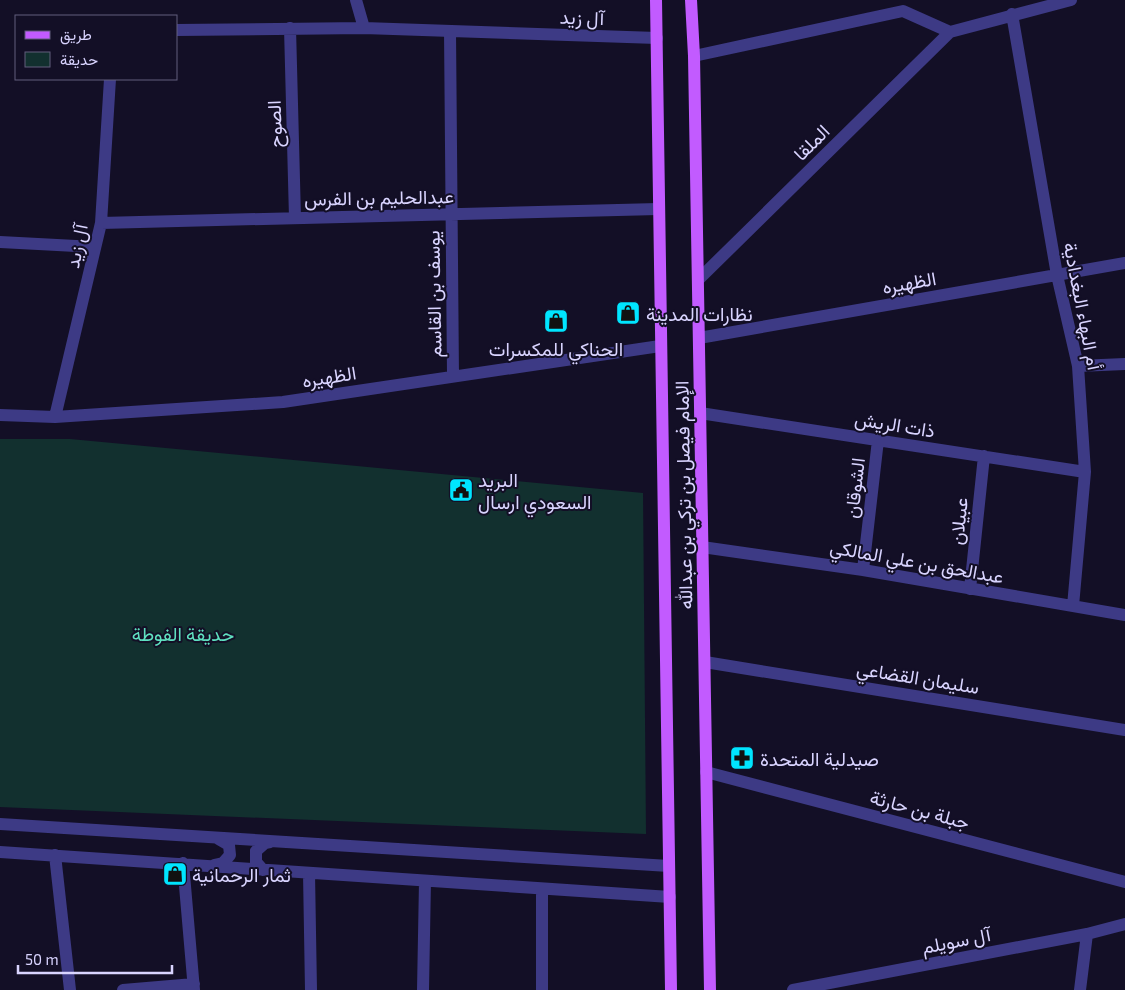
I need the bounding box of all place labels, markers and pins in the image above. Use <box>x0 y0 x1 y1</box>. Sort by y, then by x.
shop icon: نظارات المدينة <box>615 300 641 326</box>
place label: نظارات المدينة <box>646 302 753 326</box>
shop icon: الحناكي للمكسرات <box>543 308 569 334</box>
place label: الحناكي للمكسرات <box>489 337 623 365</box>
place label: البريد السعودي ارسال <box>478 468 592 518</box>
public building icon: البريد السعودي ارسال <box>448 477 474 503</box>
pharmacy icon: صيدلية المتحدة <box>729 745 755 771</box>
place label: صيدلية المتحدة <box>760 747 879 771</box>
shop icon: ثمار الرحمانية <box>162 861 188 887</box>
place label: ثمار الرحمانية <box>192 863 291 887</box>

